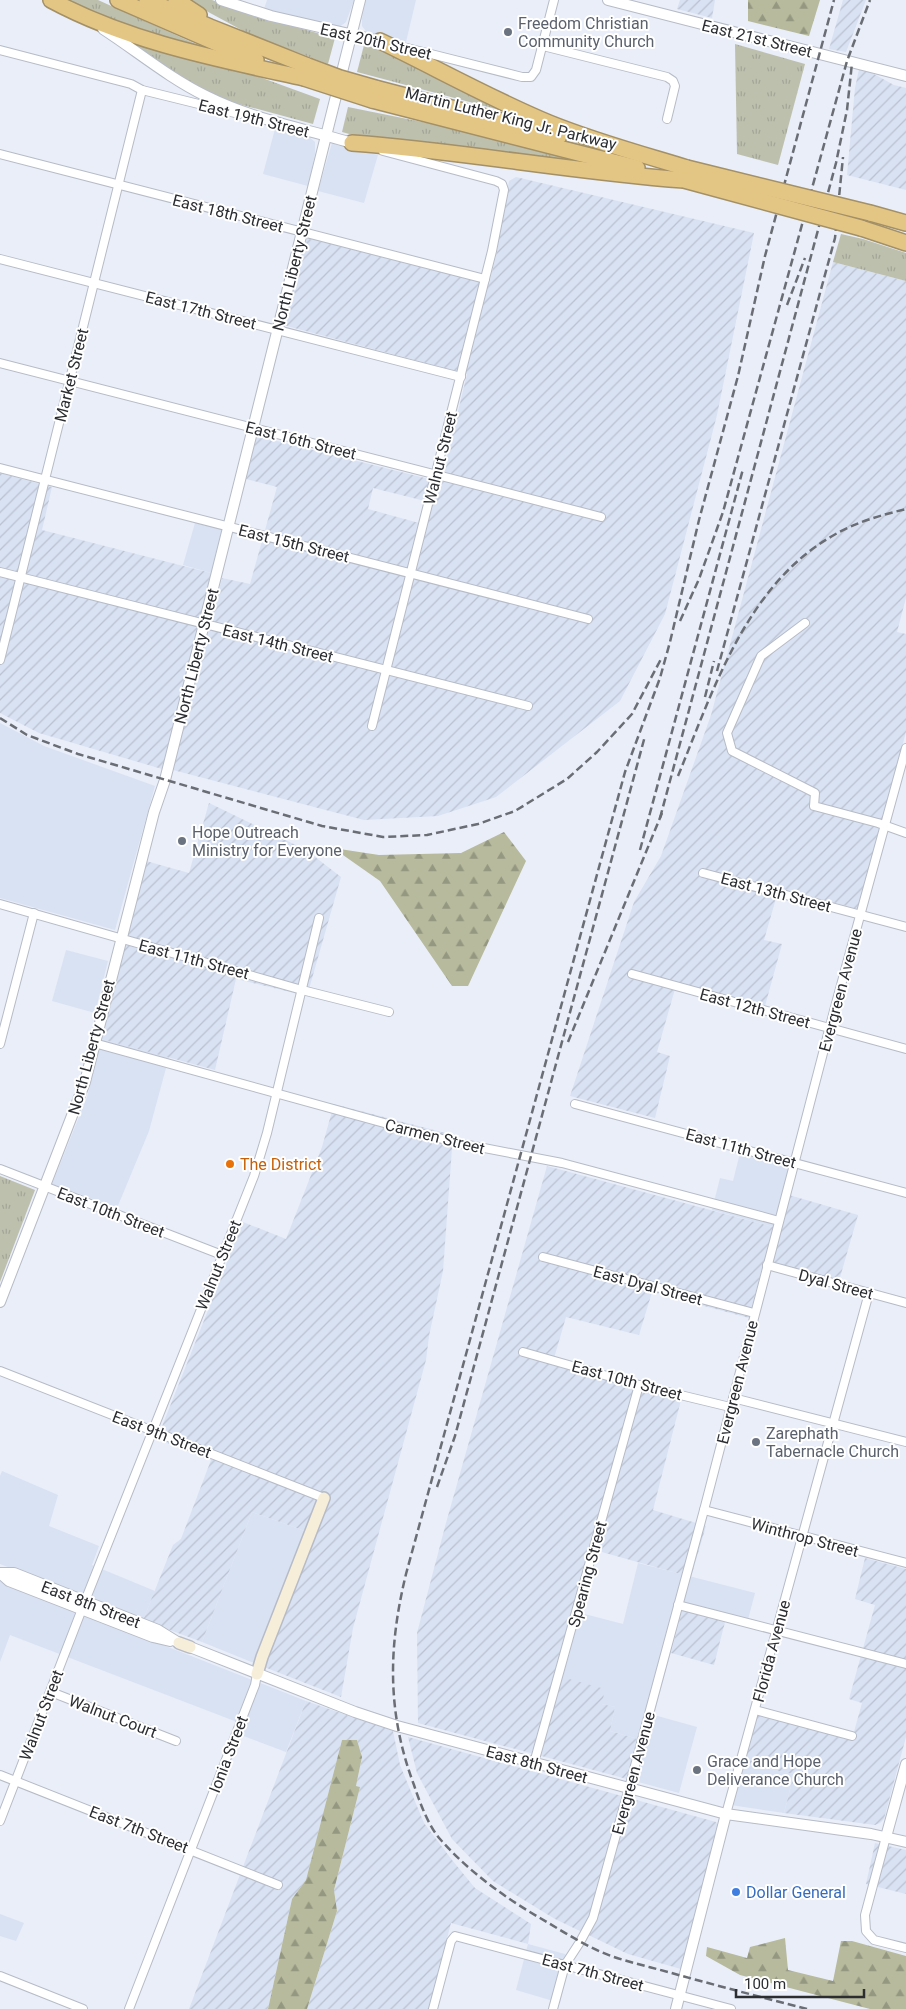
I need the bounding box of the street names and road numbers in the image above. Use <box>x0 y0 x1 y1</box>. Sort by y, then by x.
street label: East 21st Street <box>700 16 814 61</box>
street label: East 20th Street <box>318 19 433 64</box>
street label: Martin Luther King Jr. Parkway <box>403 83 619 154</box>
street label: East 19th Street <box>197 96 311 141</box>
street label: East 18th Street <box>171 191 285 236</box>
street label: North Liberty Street <box>268 193 321 333</box>
street label: East 17th Street <box>144 288 258 333</box>
street label: Market Street <box>51 326 92 424</box>
street label: Walnut Street <box>420 409 461 507</box>
street label: East 16th Street <box>244 418 358 463</box>
street label: East 15th Street <box>237 521 351 566</box>
street label: North Liberty Street <box>170 586 223 726</box>
street label: East 14th Street <box>221 621 335 666</box>
street label: East 13th Street <box>719 869 833 916</box>
street label: Evergreen Avenue <box>815 927 866 1054</box>
street label: East 11th Street <box>137 936 251 983</box>
street label: North Liberty Street <box>64 977 119 1117</box>
street label: East 12th Street <box>698 985 812 1032</box>
street label: Carmen Street <box>383 1115 487 1158</box>
street label: East 11th Street <box>684 1125 798 1172</box>
street label: East 10th Street <box>54 1183 167 1242</box>
street label: Walnut Street <box>192 1217 245 1313</box>
street label: East Dyal Street <box>591 1262 704 1309</box>
street label: Dyal Street <box>796 1265 875 1304</box>
street label: Evergreen Avenue <box>713 1318 762 1446</box>
street label: East 10th Street <box>570 1357 684 1404</box>
street label: East 9th Street <box>110 1407 214 1462</box>
street label: Winthrop Street <box>749 1514 861 1561</box>
street label: Spearing Street <box>564 1519 611 1629</box>
street label: East 8th Street <box>39 1577 143 1632</box>
street label: Florida Avenue <box>749 1598 794 1704</box>
street label: Walnut Street <box>15 1667 67 1763</box>
street label: Walnut Court <box>66 1691 160 1742</box>
street label: Evergreen Avenue <box>608 1710 659 1837</box>
street label: Ionia Street <box>205 1713 252 1795</box>
street label: East 8th Street <box>484 1742 590 1787</box>
street label: East 7th Street <box>87 1802 191 1857</box>
street label: East 7th Street <box>540 1950 646 1995</box>

